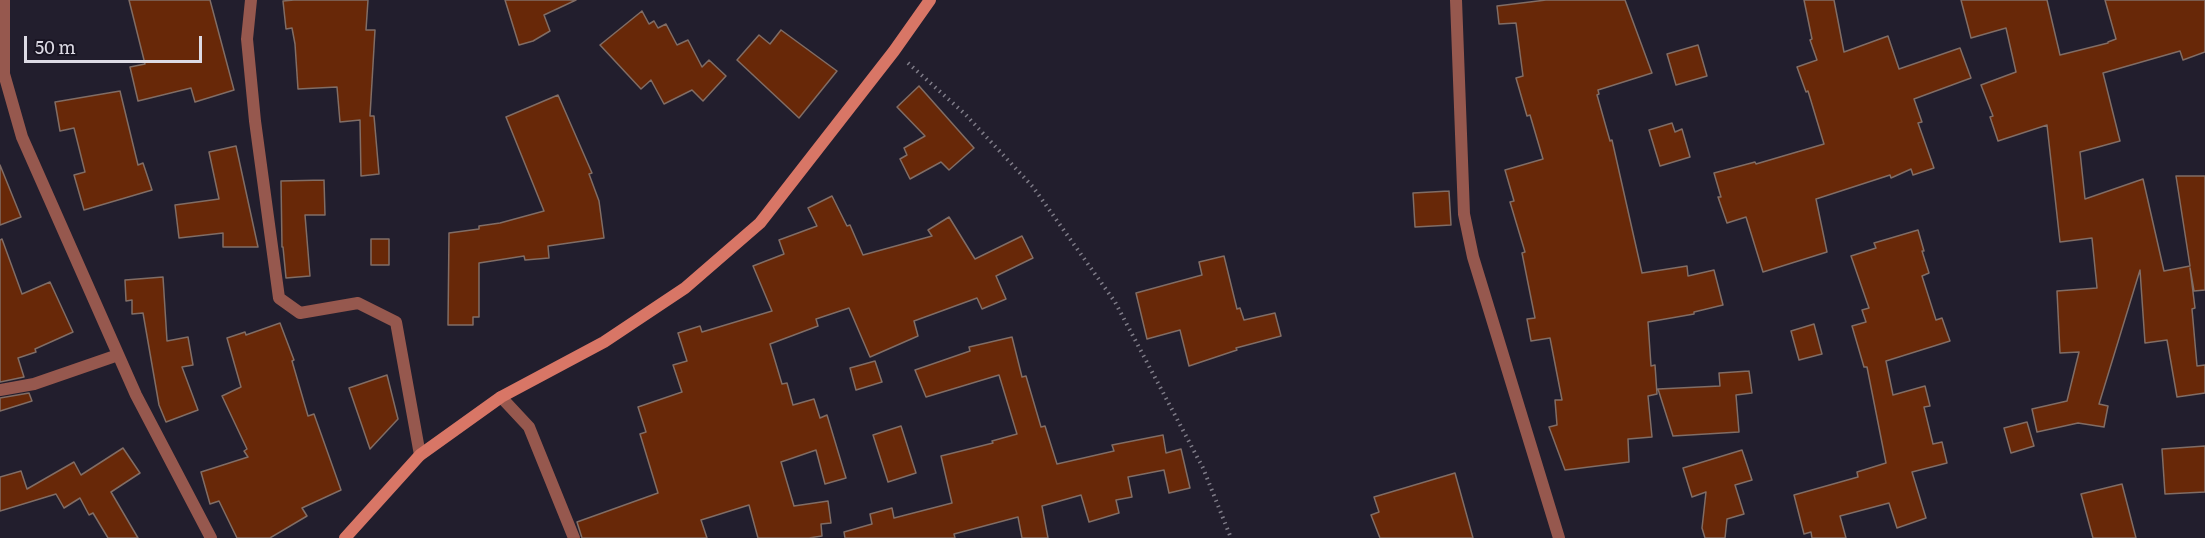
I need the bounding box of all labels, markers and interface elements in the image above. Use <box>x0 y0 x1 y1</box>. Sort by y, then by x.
scale bar <box>27 24 206 62</box>
text: 50 m <box>35 33 76 60</box>

